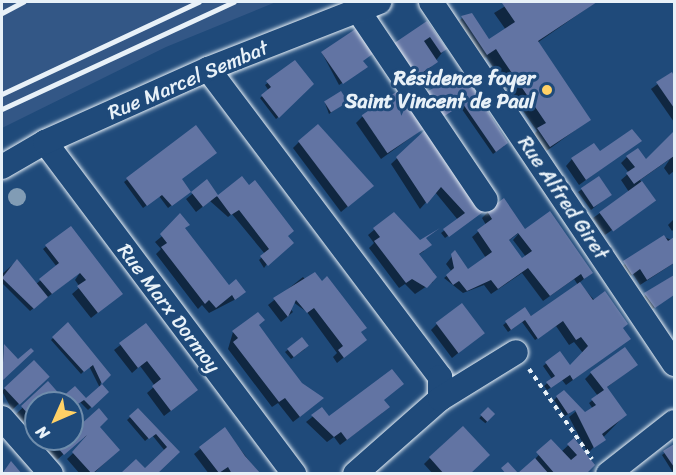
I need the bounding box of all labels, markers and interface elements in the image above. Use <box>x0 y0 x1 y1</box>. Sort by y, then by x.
street label: Rue Marcel Sembat <box>105 36 271 124</box>
place label: Résidence foyer Saint Vincent de Paul <box>344 66 535 113</box>
marker: Résidence foyer Saint Vincent de Paul <box>540 83 554 97</box>
street label: Rue Alfred Giret <box>512 131 614 265</box>
street label: Rue Marx Dormoy <box>113 239 225 377</box>
north arrow <box>24 391 84 451</box>
text: N <box>28 418 57 447</box>

